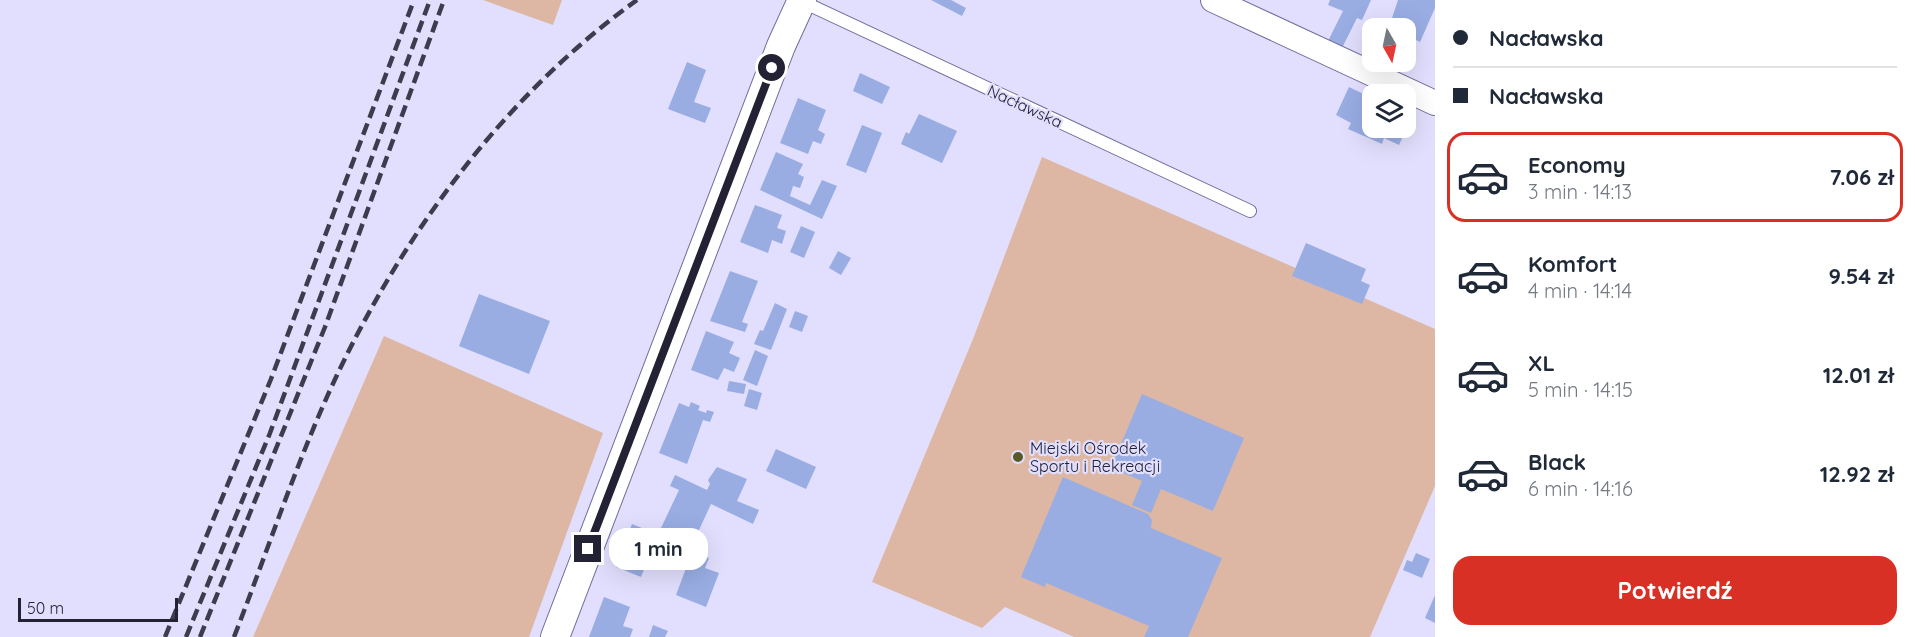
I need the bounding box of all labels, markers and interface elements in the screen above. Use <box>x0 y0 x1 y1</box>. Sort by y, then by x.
north arrow <box>1362 18 1416 72</box>
map controls <box>1362 18 1416 138</box>
text: Nacławska <box>1489 24 1604 52</box>
route start <box>758 54 785 81</box>
street label: Nacławska <box>984 80 1066 132</box>
text: Nacławska <box>1489 82 1604 110</box>
button: layers <box>1362 84 1416 138</box>
icon: car <box>1456 150 1510 204</box>
text: Economy <box>1528 151 1626 179</box>
text: 7.06 zł <box>1830 163 1894 191</box>
text: 3 min · 14:13 <box>1528 179 1632 204</box>
icon: car <box>1456 249 1510 303</box>
text: Komfort <box>1528 250 1617 278</box>
text: 9.54 zł <box>1829 262 1894 290</box>
text: 4 min · 14:14 <box>1528 278 1632 303</box>
icon: car <box>1456 348 1510 402</box>
text: XL <box>1528 349 1555 377</box>
text: 12.01 zł <box>1823 361 1894 389</box>
text: 5 min · 14:15 <box>1528 377 1633 402</box>
place label: Miejski Ośrodek Sportu i Rekreacji <box>1030 438 1160 476</box>
icon: car <box>1456 447 1510 501</box>
text: Black <box>1528 448 1586 476</box>
marker: Miejski Ośrodek Sportu i Rekreacji <box>1011 450 1025 464</box>
text: 12.92 zł <box>1820 460 1894 488</box>
text: 6 min · 14:16 <box>1528 476 1633 501</box>
callout: 1 min <box>609 528 708 570</box>
route end <box>574 535 601 562</box>
text: 1 min <box>634 536 683 561</box>
button: Potwierdź <box>1453 556 1897 625</box>
scale bar <box>18 595 178 622</box>
text: 50 m <box>27 598 64 618</box>

